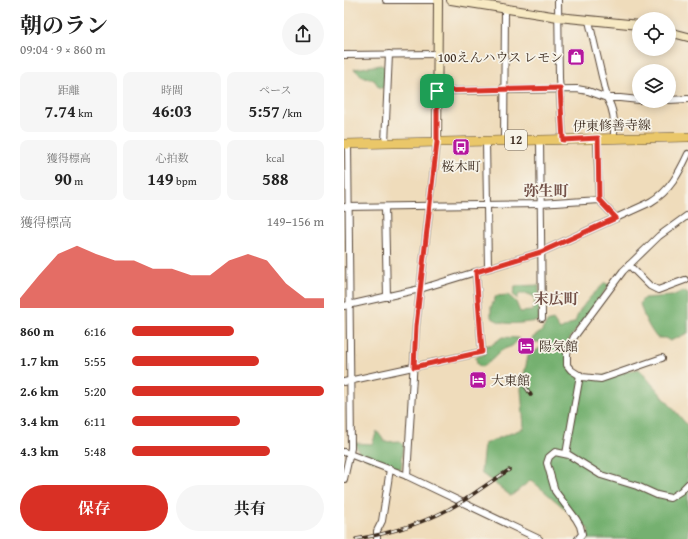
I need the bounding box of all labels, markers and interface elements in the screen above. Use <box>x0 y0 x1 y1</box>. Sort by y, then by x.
text: 朝のラン <box>20 9 108 41</box>
map controls <box>632 12 676 108</box>
button: locate <box>632 12 676 56</box>
button: share <box>282 13 324 55</box>
text: 09:04 · 9 × 860 m <box>20 40 106 59</box>
shop icon: 100えんハウス レモン <box>566 47 586 67</box>
place label: 100えんハウス レモン <box>438 48 563 67</box>
button: layers <box>632 64 676 108</box>
pin <box>420 74 454 108</box>
icon: arrive <box>426 80 448 102</box>
text: 距離 <box>58 82 80 98</box>
text: 時間 <box>161 82 183 98</box>
text: ペース <box>259 82 292 98</box>
text: 7.74 <box>45 98 76 123</box>
text: 46:03 <box>152 98 192 123</box>
text: 5:57 <box>249 98 280 123</box>
text: km <box>76 105 93 121</box>
text: /km <box>280 105 302 121</box>
street label: 伊東修善寺線 <box>573 115 651 136</box>
road number: 12 <box>505 130 527 150</box>
bus stop icon: 桜木町 <box>451 137 471 157</box>
text: 獲得標高 <box>47 150 91 166</box>
text: 心拍数 <box>155 150 188 166</box>
text: kcal <box>266 150 285 166</box>
place label: 桜木町 <box>441 157 481 176</box>
text: 90 <box>54 166 72 191</box>
text: 149 <box>147 166 174 191</box>
text: 588 <box>262 166 289 191</box>
text: m <box>72 173 83 189</box>
text: bpm <box>174 173 197 189</box>
district label: 弥生町 <box>523 180 569 201</box>
text: 149–156 m <box>267 212 324 231</box>
text: 獲得標高 <box>20 213 72 232</box>
district label: 末広町 <box>533 288 579 309</box>
text: 860 m <box>20 322 54 341</box>
text: 6:16 <box>84 322 106 341</box>
hotel icon: 陽気館 <box>516 336 536 356</box>
place label: 陽気館 <box>539 337 578 356</box>
text: 1.7 km <box>20 352 59 371</box>
text: 5:55 <box>84 352 106 371</box>
hotel icon: 大東館 <box>468 370 488 390</box>
place label: 大東館 <box>491 371 530 390</box>
text: 2.6 km <box>20 382 59 401</box>
text: 5:20 <box>84 382 106 401</box>
text: 3.4 km <box>20 412 59 431</box>
text: 6:11 <box>84 412 106 431</box>
text: 4.3 km <box>20 442 59 461</box>
text: 5:48 <box>84 442 106 461</box>
button: 保存 <box>20 485 168 531</box>
button: 共有 <box>176 485 324 531</box>

